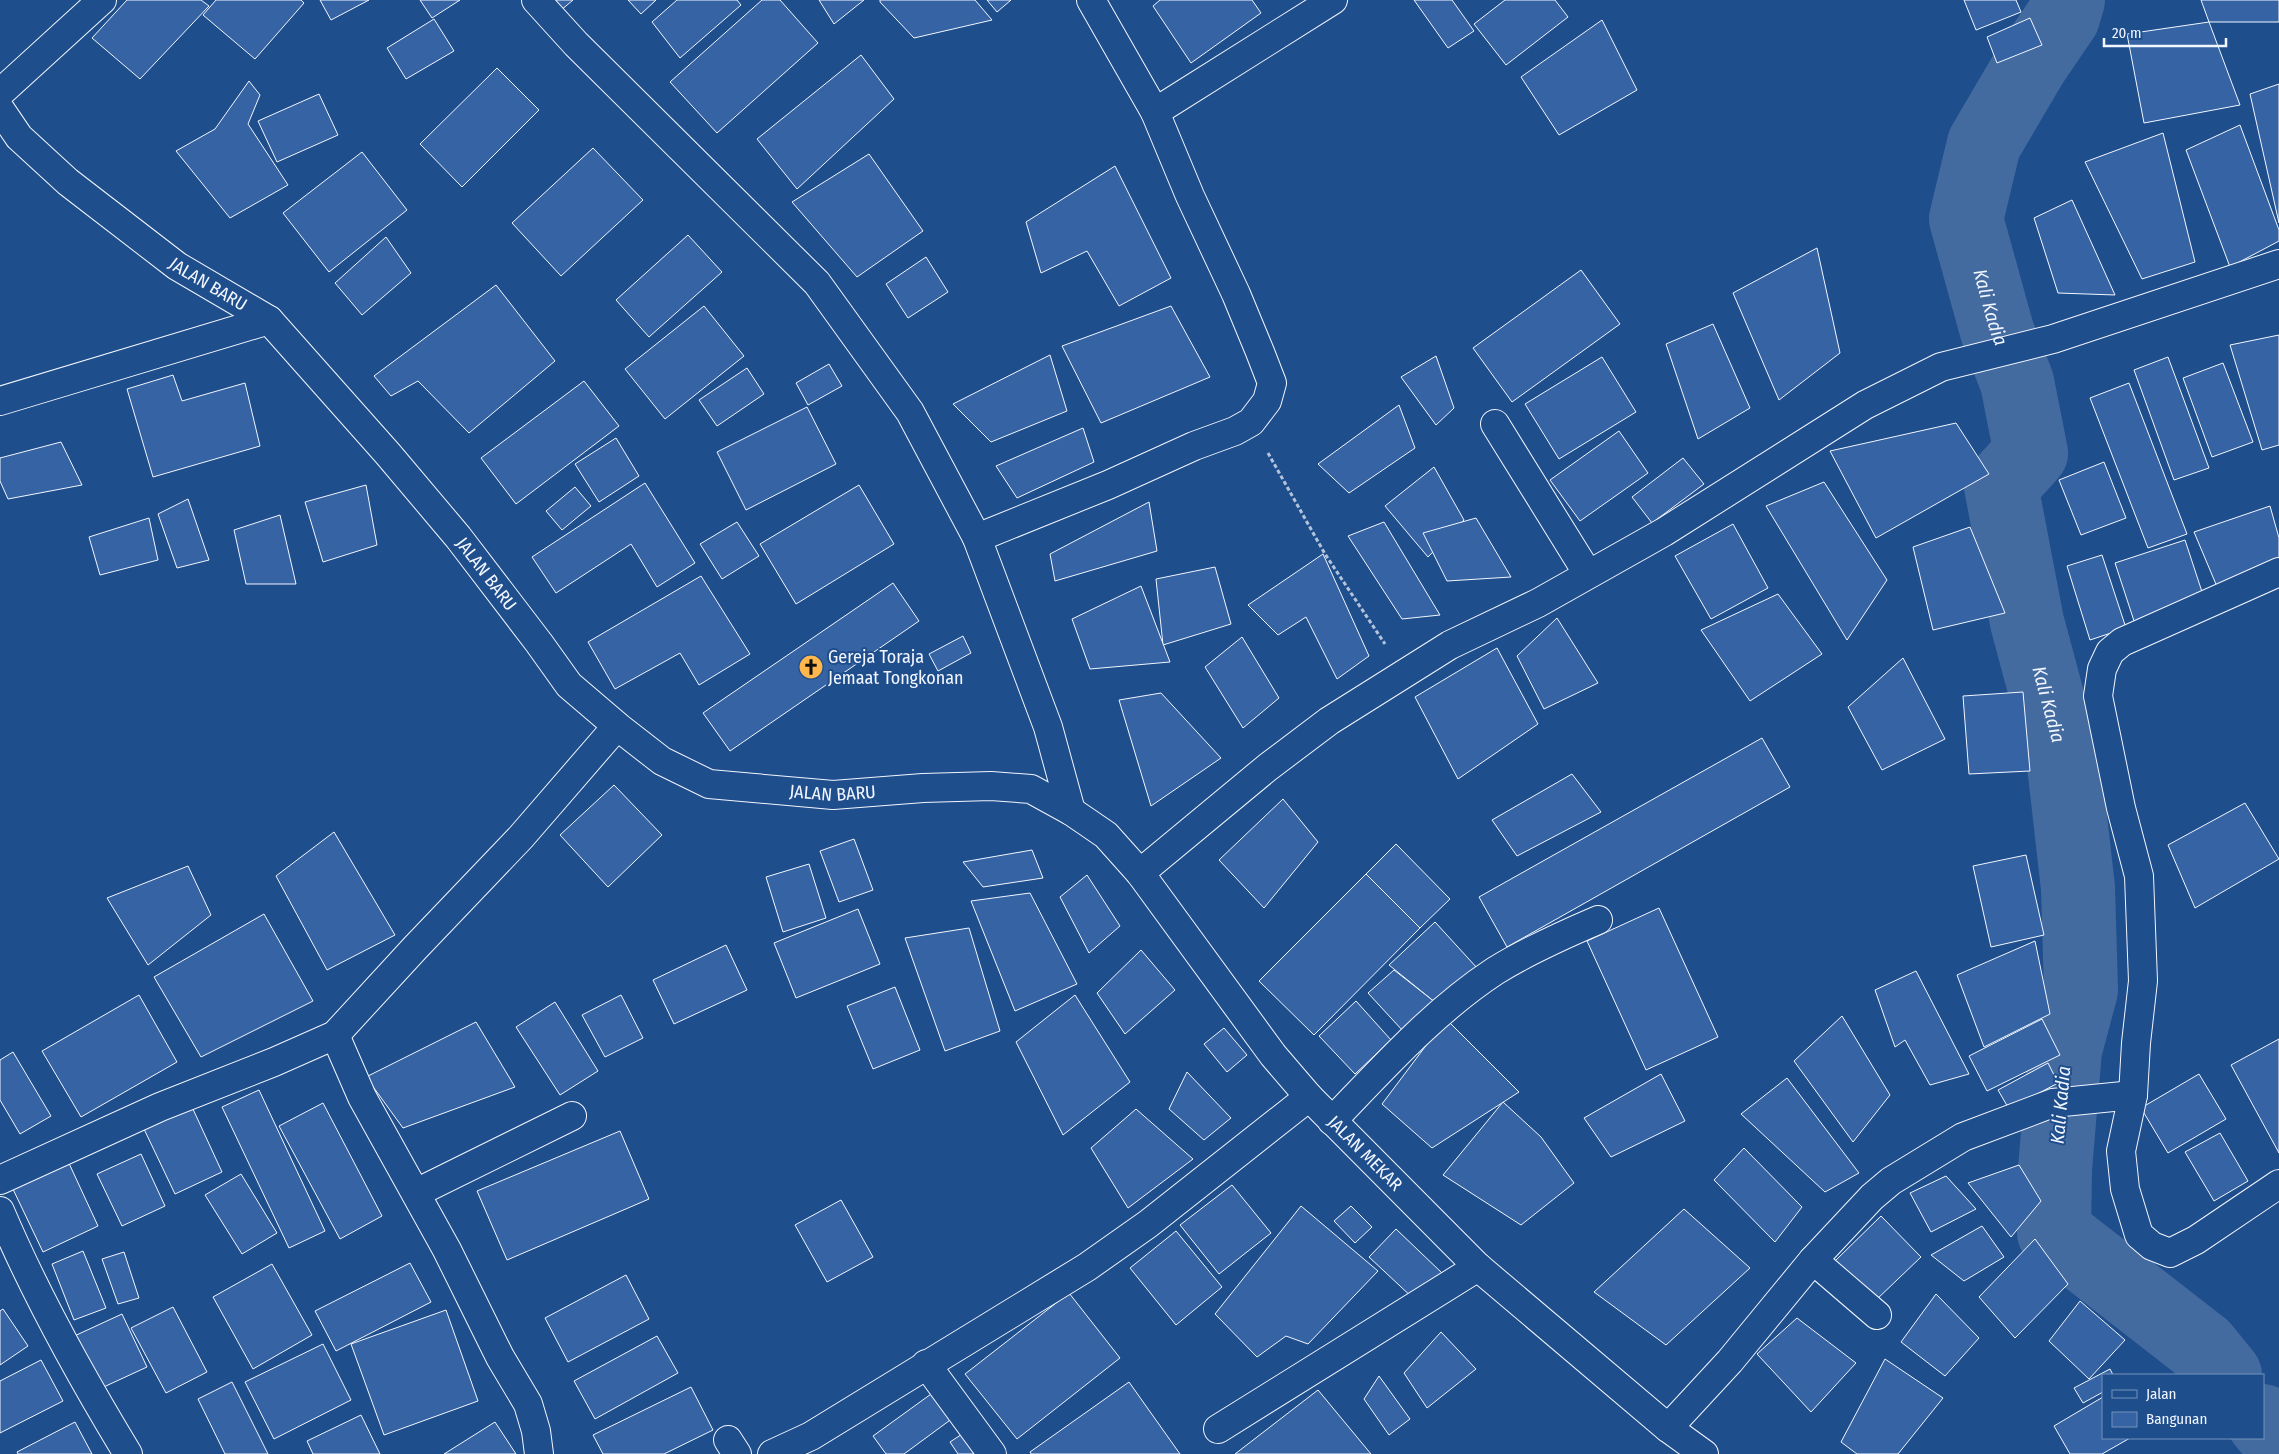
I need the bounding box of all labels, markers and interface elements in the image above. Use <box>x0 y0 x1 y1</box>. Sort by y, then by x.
scale bar <box>2104 15 2226 47</box>
text: 20 m <box>2112 24 2142 42</box>
street label: JALAN BARU <box>165 253 251 316</box>
water label: Kali Kadia <box>1968 266 2013 349</box>
street label: JALAN BARU <box>451 533 521 615</box>
place label: Gereja Toraja Jemaat Tongkonan <box>828 646 964 689</box>
church icon: Gereja Toraja Jemaat Tongkonan <box>798 654 824 680</box>
water label: Kali Kadia <box>2027 663 2070 745</box>
street label: JALAN BARU <box>789 780 877 806</box>
water label: Kali Kadia <box>2046 1065 2075 1145</box>
street label: JALAN MEKAR <box>1323 1111 1407 1196</box>
legend <box>2102 1374 2264 1439</box>
text: Jalan <box>2146 1385 2176 1403</box>
text: Bangunan <box>2146 1410 2207 1428</box>

